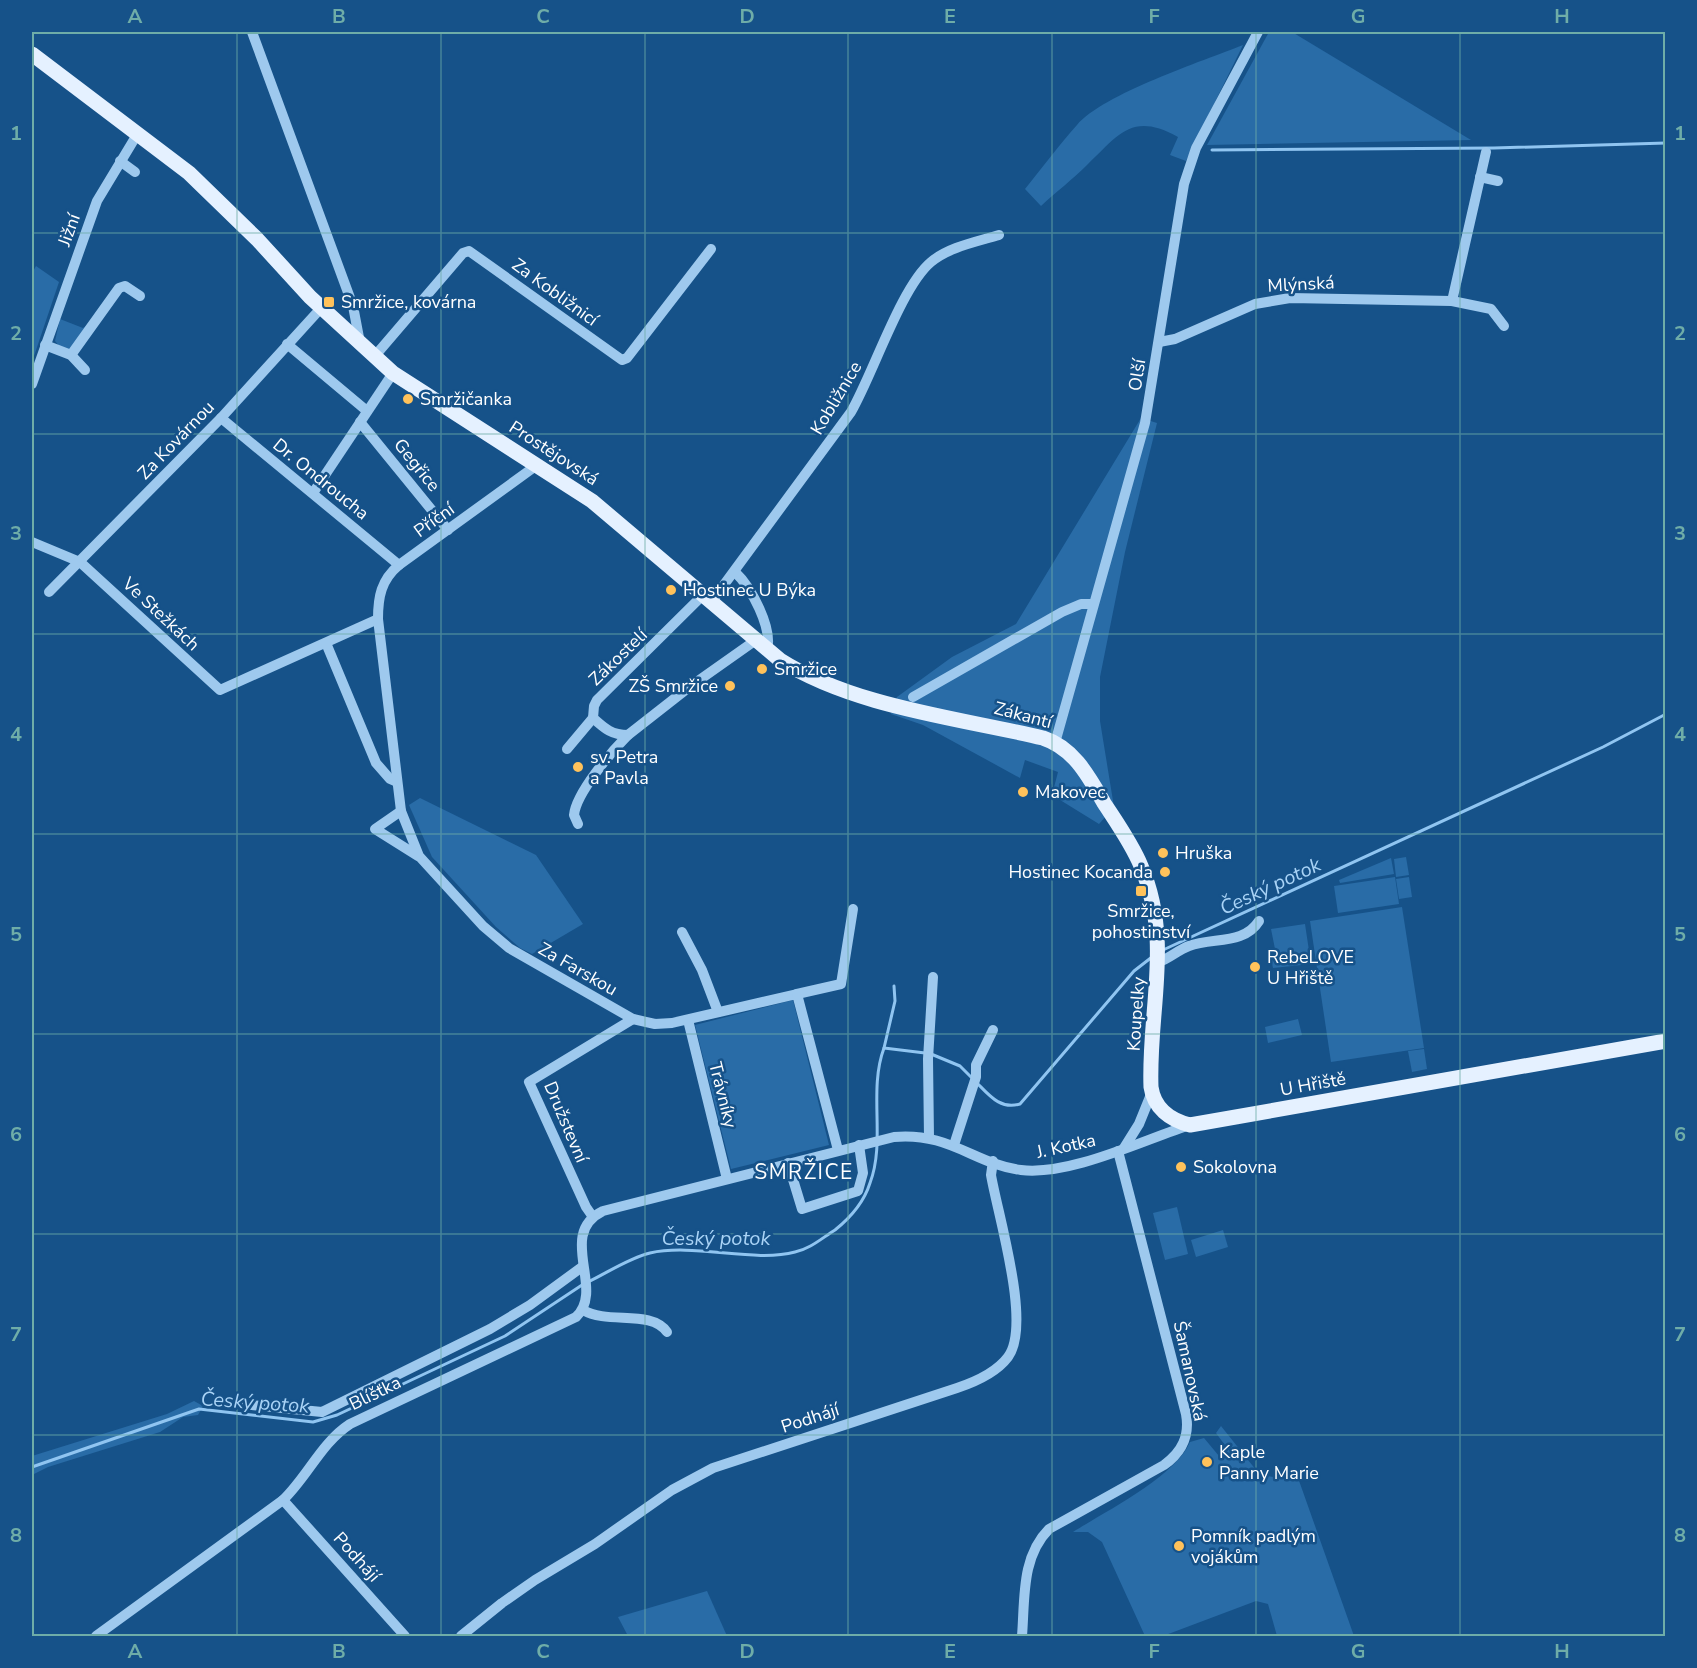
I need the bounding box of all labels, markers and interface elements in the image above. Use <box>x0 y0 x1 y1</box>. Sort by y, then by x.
text: A <box>128 3 143 30</box>
text: B <box>332 3 346 30</box>
text: C <box>536 3 550 30</box>
text: D <box>739 3 755 30</box>
text: E <box>944 3 956 30</box>
text: F <box>1148 3 1160 30</box>
text: G <box>1351 3 1365 30</box>
text: H <box>1554 3 1570 30</box>
text: 1 <box>10 120 22 147</box>
text: 1 <box>1674 120 1686 147</box>
street label: Jižní <box>52 210 86 250</box>
street label: Za Kobližnicí <box>507 253 604 332</box>
street label: Mlýnská <box>1267 270 1335 298</box>
place label: Smržice, kovárna <box>341 290 476 314</box>
marker: Smržice, kovárna <box>322 295 336 309</box>
text: 2 <box>10 320 22 347</box>
text: 2 <box>1674 320 1686 347</box>
street label: Kobližnice <box>805 357 867 439</box>
street label: Olší <box>1123 357 1151 393</box>
place label: Smržičanka <box>420 387 512 411</box>
marker: Smržičanka <box>401 392 415 406</box>
street label: Za Kovárnou <box>132 395 220 485</box>
street label: Prostějovská <box>505 415 603 491</box>
street label: Dr. Ondroucha <box>268 433 374 525</box>
street label: Gegřice <box>388 434 446 496</box>
street label: Příční <box>409 497 460 543</box>
text: 3 <box>10 520 22 547</box>
text: 3 <box>1674 520 1686 547</box>
street label: Ve Stežkách <box>116 571 205 656</box>
place label: Hostinec U Býka <box>683 578 816 602</box>
marker: Hostinec U Býka <box>664 583 678 597</box>
street label: Zákostelí <box>584 623 653 691</box>
place label: Smržice <box>774 657 837 681</box>
marker: Smržice <box>755 662 769 676</box>
place label: ZŠ Smržice <box>629 674 718 698</box>
marker: ZŠ Smržice <box>723 679 737 693</box>
street label: Zákantí <box>991 696 1055 734</box>
text: 4 <box>10 721 22 748</box>
text: 4 <box>1674 721 1686 748</box>
place label: sv. Petra a Pavla <box>590 745 658 790</box>
marker: sv. Petra a Pavla <box>571 760 585 774</box>
place label: Makovec <box>1035 780 1106 804</box>
marker: Makovec <box>1016 785 1030 799</box>
place label: Hruška <box>1175 841 1232 865</box>
marker: Hruška <box>1156 846 1170 860</box>
water label: Český potok <box>1215 851 1326 922</box>
place label: Hostinec Kocanda <box>1008 860 1153 884</box>
marker: Hostinec Kocanda <box>1158 865 1172 879</box>
marker: Smržice, pohostinství <box>1134 884 1148 898</box>
place label: Smržice, pohostinství <box>1092 899 1191 944</box>
text: 5 <box>10 921 22 948</box>
text: 5 <box>1674 921 1686 948</box>
street label: Za Farskou <box>534 937 622 1001</box>
place label: RebeLOVE U Hřiště <box>1267 945 1354 990</box>
marker: RebeLOVE U Hřiště <box>1248 960 1262 974</box>
street label: Koupelky <box>1121 975 1151 1052</box>
street label: Trávníky <box>703 1060 743 1131</box>
street label: U Hřiště <box>1278 1066 1348 1102</box>
street label: Družstevní <box>538 1078 594 1167</box>
text: 6 <box>10 1121 22 1148</box>
text: 6 <box>1674 1121 1686 1148</box>
street label: J. Kotka <box>1033 1128 1098 1164</box>
place label: Sokolovna <box>1193 1155 1277 1179</box>
district label: SMRŽICE <box>754 1158 854 1186</box>
marker: Sokolovna <box>1174 1160 1188 1174</box>
water label: Český potok <box>662 1225 771 1252</box>
street label: Šamanovská <box>1168 1319 1212 1423</box>
text: 7 <box>10 1321 22 1348</box>
text: 7 <box>1674 1321 1686 1348</box>
street label: Blíšťka <box>345 1370 405 1416</box>
water label: Český potok <box>200 1385 311 1420</box>
street label: Podhájí <box>778 1397 843 1439</box>
place label: Kaple Panny Marie <box>1219 1440 1319 1485</box>
marker: Kaple Panny Marie <box>1200 1455 1214 1469</box>
text: 8 <box>10 1522 22 1549</box>
text: 8 <box>1674 1522 1686 1549</box>
place label: Pomník padlým vojákům <box>1191 1524 1316 1569</box>
street label: Podhájí <box>328 1527 386 1588</box>
marker: Pomník padlým vojákům <box>1172 1539 1186 1553</box>
text: A <box>128 1638 143 1665</box>
text: B <box>332 1638 346 1665</box>
text: C <box>536 1638 550 1665</box>
text: D <box>739 1638 755 1665</box>
text: E <box>944 1638 956 1665</box>
text: F <box>1148 1638 1160 1665</box>
text: G <box>1351 1638 1365 1665</box>
text: H <box>1554 1638 1570 1665</box>

